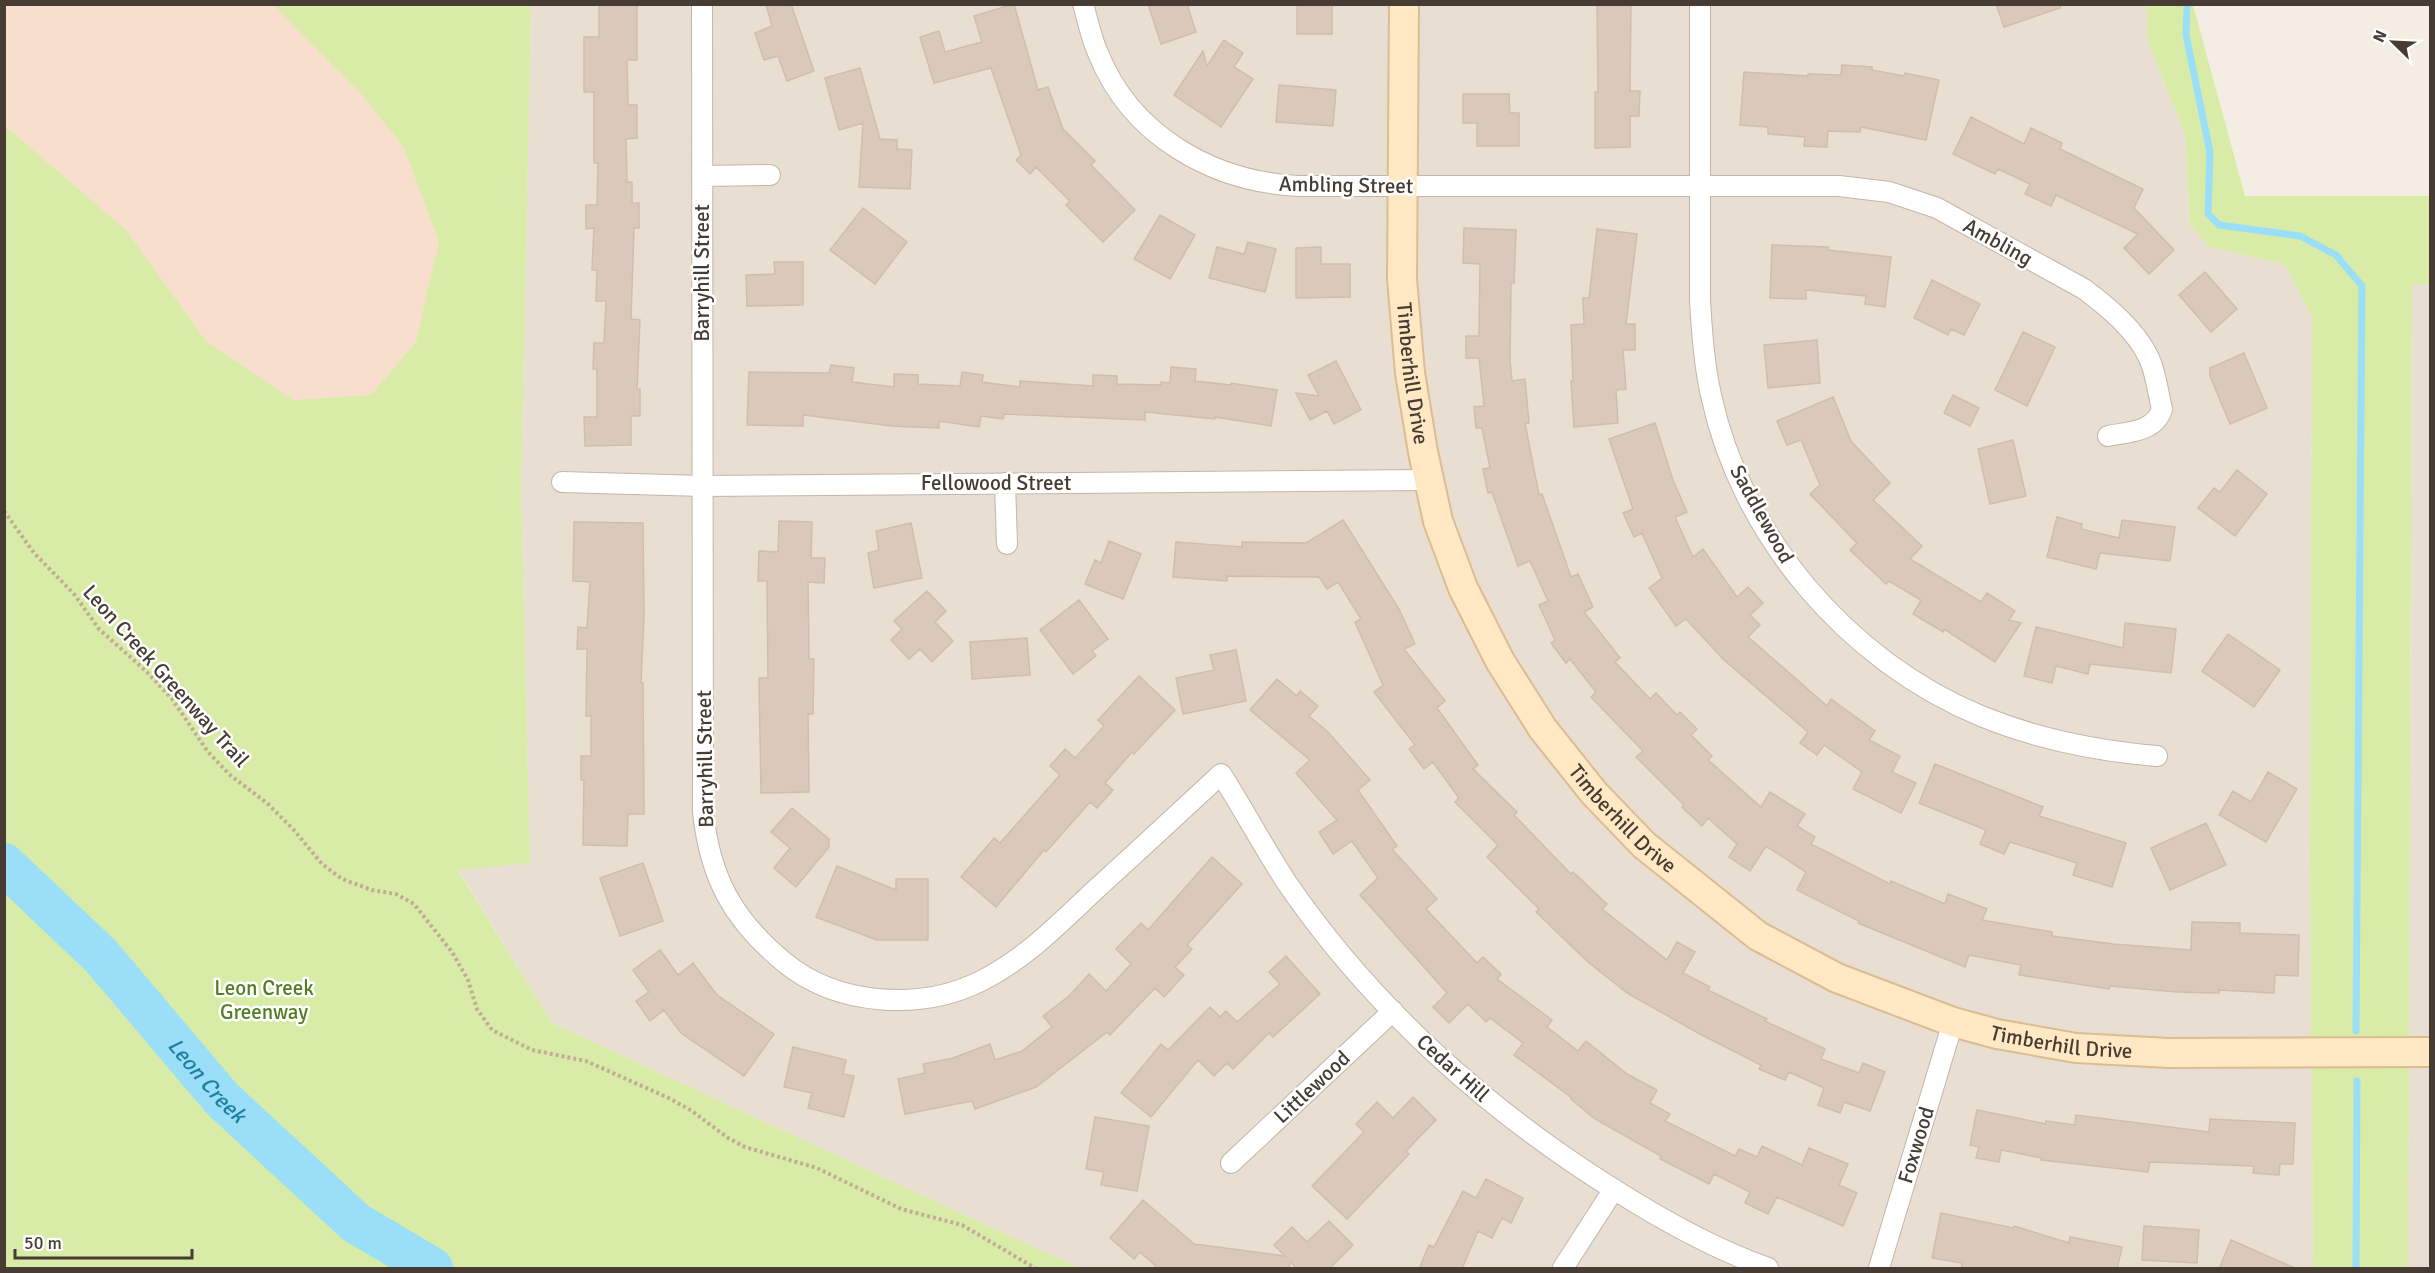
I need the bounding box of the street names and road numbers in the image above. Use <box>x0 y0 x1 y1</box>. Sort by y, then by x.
street label: Ambling Street <box>1279 171 1413 199</box>
street label: Barryhill Street <box>689 204 715 342</box>
street label: Ambling <box>1959 212 2037 272</box>
street label: Timberhill Drive <box>1391 301 1435 446</box>
street label: Saddlewood <box>1724 460 1800 568</box>
street label: Fellowood Street <box>921 470 1071 496</box>
street label: Leon Creek Greenway Trail <box>77 579 255 773</box>
street label: Barryhill Street <box>691 690 719 828</box>
street label: Timberhill Drive <box>1563 759 1682 879</box>
street label: Timberhill Drive <box>1987 1020 2133 1064</box>
street label: Cedar Hill <box>1411 1029 1495 1107</box>
street label: Littlewood <box>1268 1045 1356 1129</box>
street label: Foxwood <box>1892 1104 1940 1186</box>

